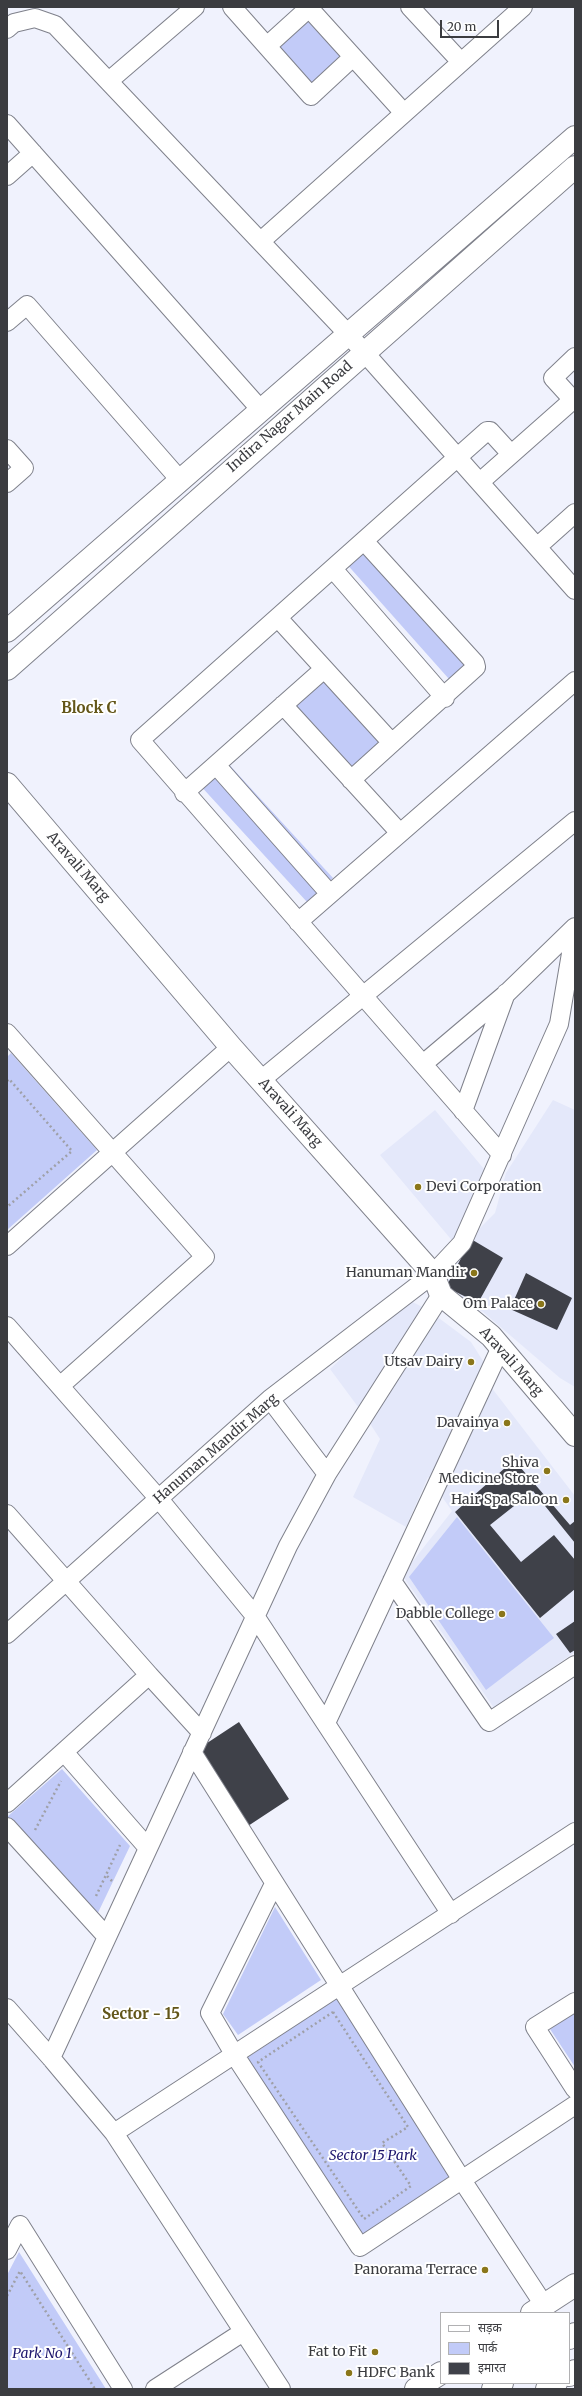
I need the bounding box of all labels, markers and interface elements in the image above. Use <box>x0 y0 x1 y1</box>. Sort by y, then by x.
scale bar <box>442 12 501 38</box>
text: 20 m <box>447 19 476 34</box>
street label: Indira Nagar Main Road <box>224 358 356 476</box>
district label: Block C <box>61 700 117 718</box>
street label: Aravali Marg <box>43 829 113 905</box>
street label: Aravali Marg <box>255 1075 325 1151</box>
place label: Devi Corporation <box>426 1179 542 1195</box>
marker: Devi Corporation <box>413 1182 423 1192</box>
place label: Hanuman Mandir <box>346 1265 466 1281</box>
marker: Hanuman Mandir <box>469 1268 479 1278</box>
place label: Om Palace <box>463 1296 533 1312</box>
marker: Om Palace <box>536 1299 546 1309</box>
street label: Aravali Marg <box>476 1324 546 1400</box>
place label: Utsav Dairy <box>384 1354 463 1370</box>
marker: Utsav Dairy <box>466 1357 476 1367</box>
street label: Hanuman Mandir Marg <box>150 1390 282 1508</box>
place label: Davainya <box>437 1415 499 1431</box>
marker: Davainya <box>502 1418 512 1428</box>
place label: Shiva Medicine Store <box>439 1455 539 1488</box>
marker: Shiva Medicine Store <box>542 1466 552 1476</box>
place label: Hair Spa Saloon <box>451 1492 558 1508</box>
marker: Hair Spa Saloon <box>561 1495 571 1505</box>
place label: Dabble College <box>396 1606 494 1622</box>
marker: Dabble College <box>497 1609 507 1619</box>
district label: Sector - 15 <box>102 2006 180 2024</box>
park label: Sector 15 Park <box>329 2148 417 2164</box>
place label: Panorama Terrace <box>354 2262 477 2278</box>
marker: Panorama Terrace <box>480 2265 490 2275</box>
legend <box>440 2312 570 2384</box>
text: सड़क <box>478 2320 502 2335</box>
text: पार्क <box>478 2340 497 2355</box>
place label: Fat to Fit <box>308 2344 367 2360</box>
park label: Park No 1 <box>12 2346 72 2362</box>
marker: Fat to Fit <box>370 2347 380 2357</box>
text: इमारत <box>478 2360 506 2375</box>
place label: HDFC Bank <box>357 2365 435 2381</box>
marker: HDFC Bank <box>344 2368 354 2378</box>

